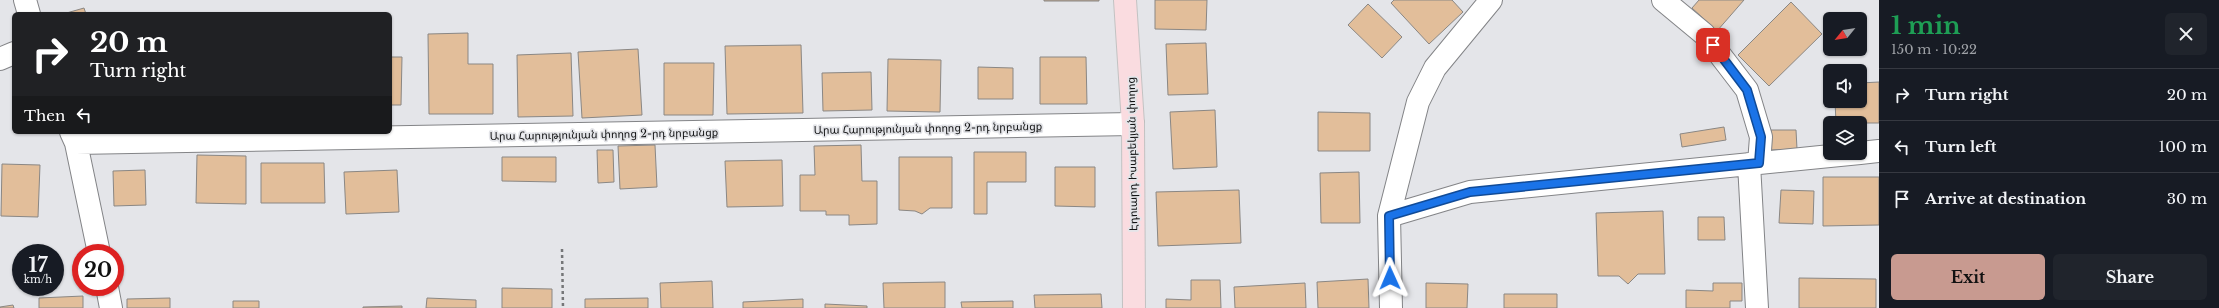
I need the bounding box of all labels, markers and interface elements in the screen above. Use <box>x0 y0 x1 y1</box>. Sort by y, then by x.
text: 1 min <box>1891 11 1961 40</box>
north arrow <box>1823 12 1867 56</box>
map controls <box>1823 12 1867 160</box>
button: close <box>2165 13 2207 55</box>
text: 20 m <box>90 25 168 60</box>
icon: right <box>24 28 76 80</box>
pin <box>1696 28 1730 62</box>
icon: arrive <box>1702 34 1724 56</box>
text: 150 m · 10:22 <box>1891 41 1977 58</box>
text: Turn right <box>90 60 186 82</box>
button: sound <box>1823 64 1867 108</box>
street label: Էդուարդ Իսաբեկյան փողոց <box>1124 77 1140 231</box>
icon: right <box>1891 84 1913 106</box>
text: Turn right <box>1925 85 2008 104</box>
text: 20 m <box>2167 85 2207 104</box>
icon: left <box>73 104 95 126</box>
text: Then <box>24 106 65 125</box>
button: layers <box>1823 116 1867 160</box>
street label: Արա Հարությունյան փողոց 2-րդ նրբանցք <box>814 119 1042 137</box>
street label: Արա Հարությունյան փողոց 2-րդ նրբանցք <box>490 125 718 143</box>
icon: left <box>1891 136 1913 158</box>
text: Turn left <box>1925 137 1996 156</box>
text: 100 m <box>2158 137 2207 156</box>
icon: arrive <box>1891 188 1913 210</box>
text: Arrive at destination <box>1925 189 2086 208</box>
text: 30 m <box>2167 189 2207 208</box>
speed limit sign: 20 <box>72 244 124 296</box>
text: 17 <box>28 253 48 277</box>
button: Exit <box>1891 254 2045 300</box>
button: Share <box>2053 254 2207 300</box>
position arrow <box>1369 257 1411 299</box>
text: km/h <box>24 273 52 286</box>

